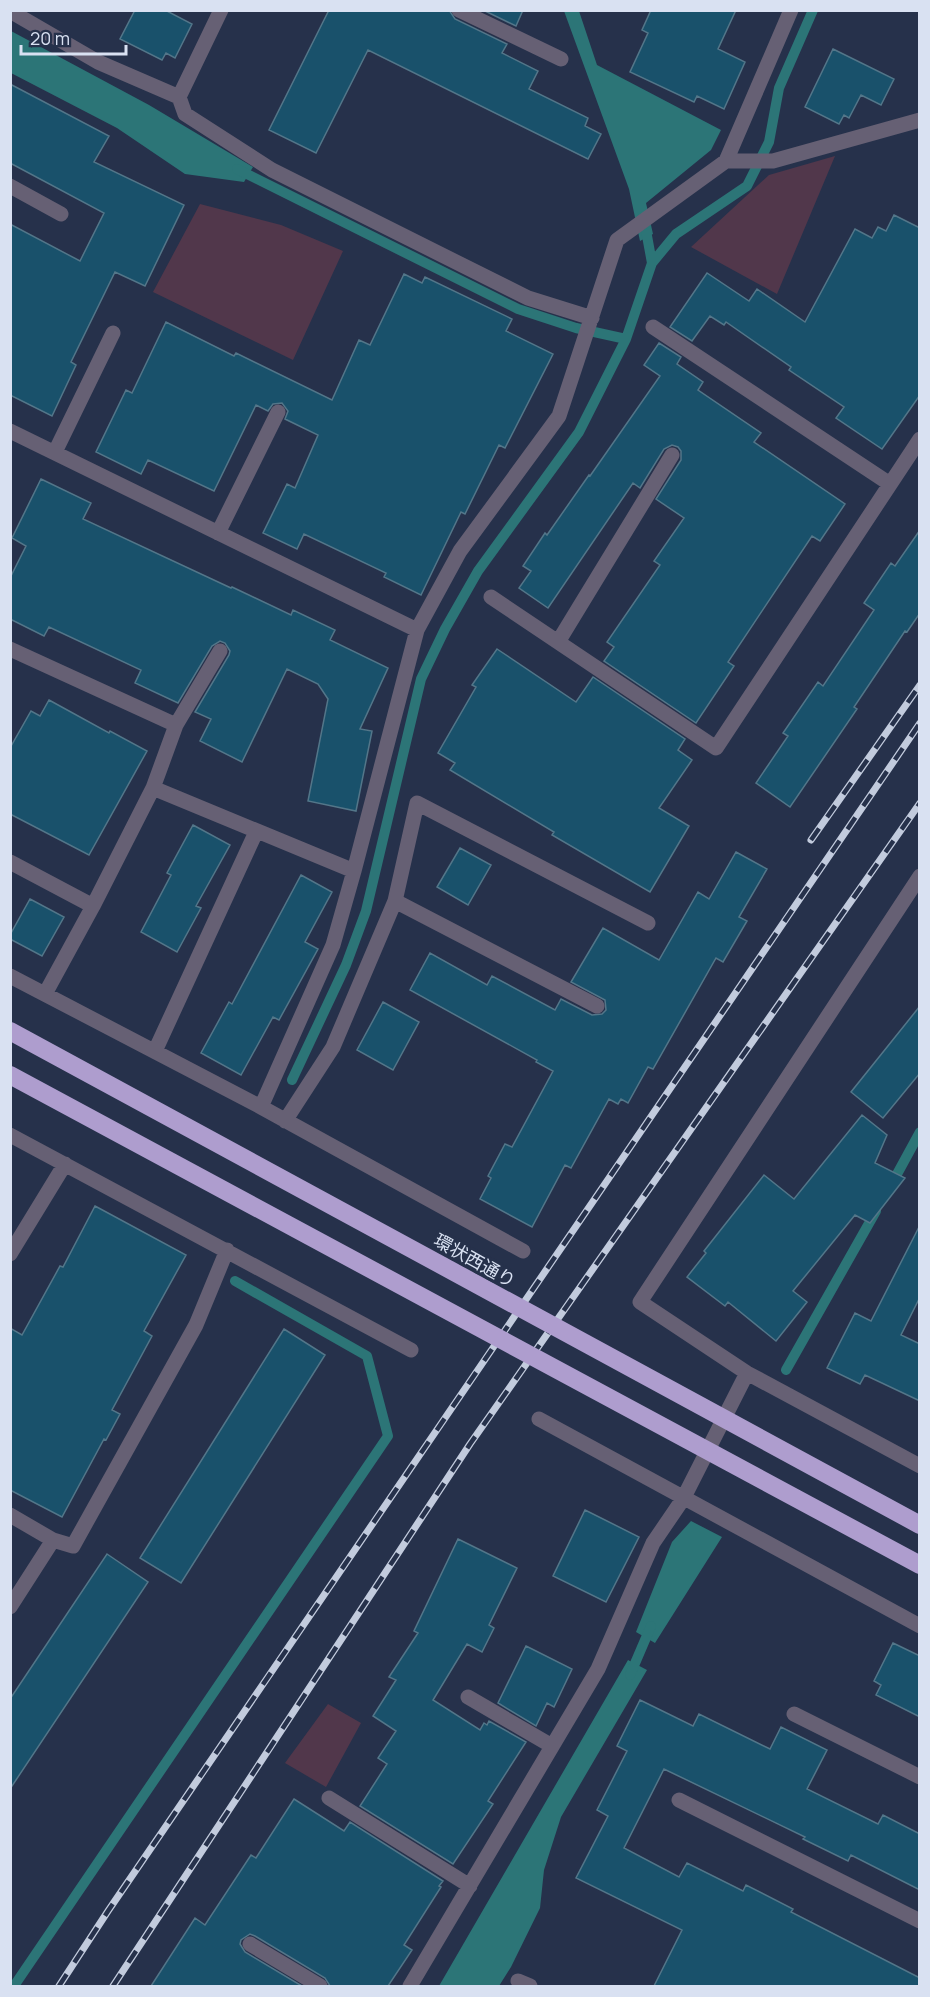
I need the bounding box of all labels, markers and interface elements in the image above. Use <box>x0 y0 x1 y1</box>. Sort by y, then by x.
scale bar <box>21 18 126 56</box>
text: 20 m <box>30 26 70 50</box>
street label: 環状西通り <box>430 1228 520 1292</box>

